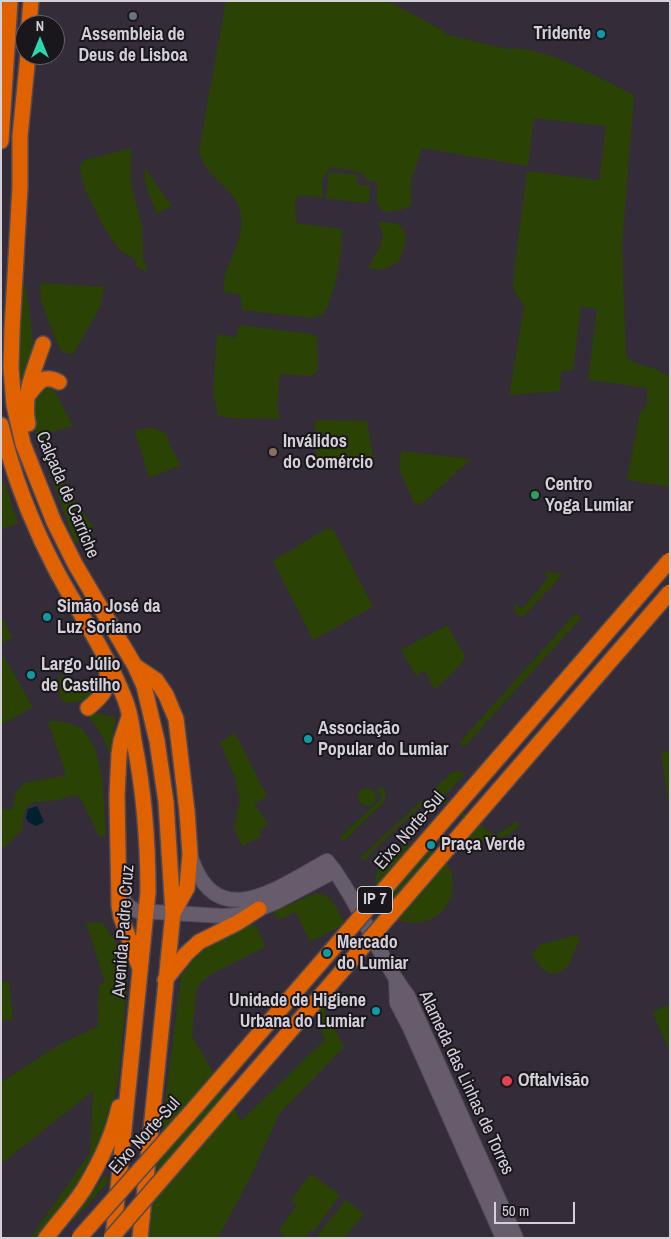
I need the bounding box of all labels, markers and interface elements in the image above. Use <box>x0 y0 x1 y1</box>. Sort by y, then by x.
marker: Assembleia de Deus de Lisboa <box>127 10 139 22</box>
north arrow <box>15 15 65 65</box>
text: N <box>36 17 44 35</box>
place label: Tridente <box>534 23 591 45</box>
place label: Assembleia de Deus de Lisboa <box>78 24 188 66</box>
marker: Tridente <box>595 28 607 40</box>
street label: Calçada de Carriche <box>31 428 103 562</box>
place label: Inválidos do Comércio <box>283 431 373 474</box>
marker: Inválidos do Comércio <box>267 446 279 458</box>
place label: Centro Yoga Lumiar <box>545 474 633 516</box>
marker: Centro Yoga Lumiar <box>529 489 541 501</box>
place label: Simão José da Luz Soriano <box>57 596 160 638</box>
marker: Simão José da Luz Soriano <box>41 611 53 623</box>
place label: Largo Júlio de Castilho <box>41 654 121 696</box>
marker: Largo Júlio de Castilho <box>25 669 37 681</box>
place label: Associação Popular do Lumiar <box>318 718 448 761</box>
marker: Associação Popular do Lumiar <box>302 733 314 745</box>
street label: Eixo Norte-Sul <box>370 788 450 874</box>
place label: Praça Verde <box>441 834 525 856</box>
marker: Praça Verde <box>425 839 437 851</box>
street label: Avenida Padre Cruz <box>109 864 139 998</box>
road number: IP 7 <box>358 886 392 914</box>
place label: Mercado do Lumiar <box>337 932 408 974</box>
marker: Mercado do Lumiar <box>321 947 333 959</box>
street label: Alameda das Linhas de Torres <box>414 988 518 1178</box>
place label: Unidade de Higiene Urbana do Lumiar <box>229 990 366 1032</box>
marker: Unidade de Higiene Urbana do Lumiar <box>370 1005 382 1017</box>
place label: Oftalvisão <box>518 1070 589 1092</box>
marker: Oftalvisão <box>500 1074 514 1088</box>
street label: Eixo Norte-Sul <box>105 1093 185 1179</box>
scale bar <box>496 1192 577 1224</box>
text: 50 m <box>502 1200 529 1221</box>

